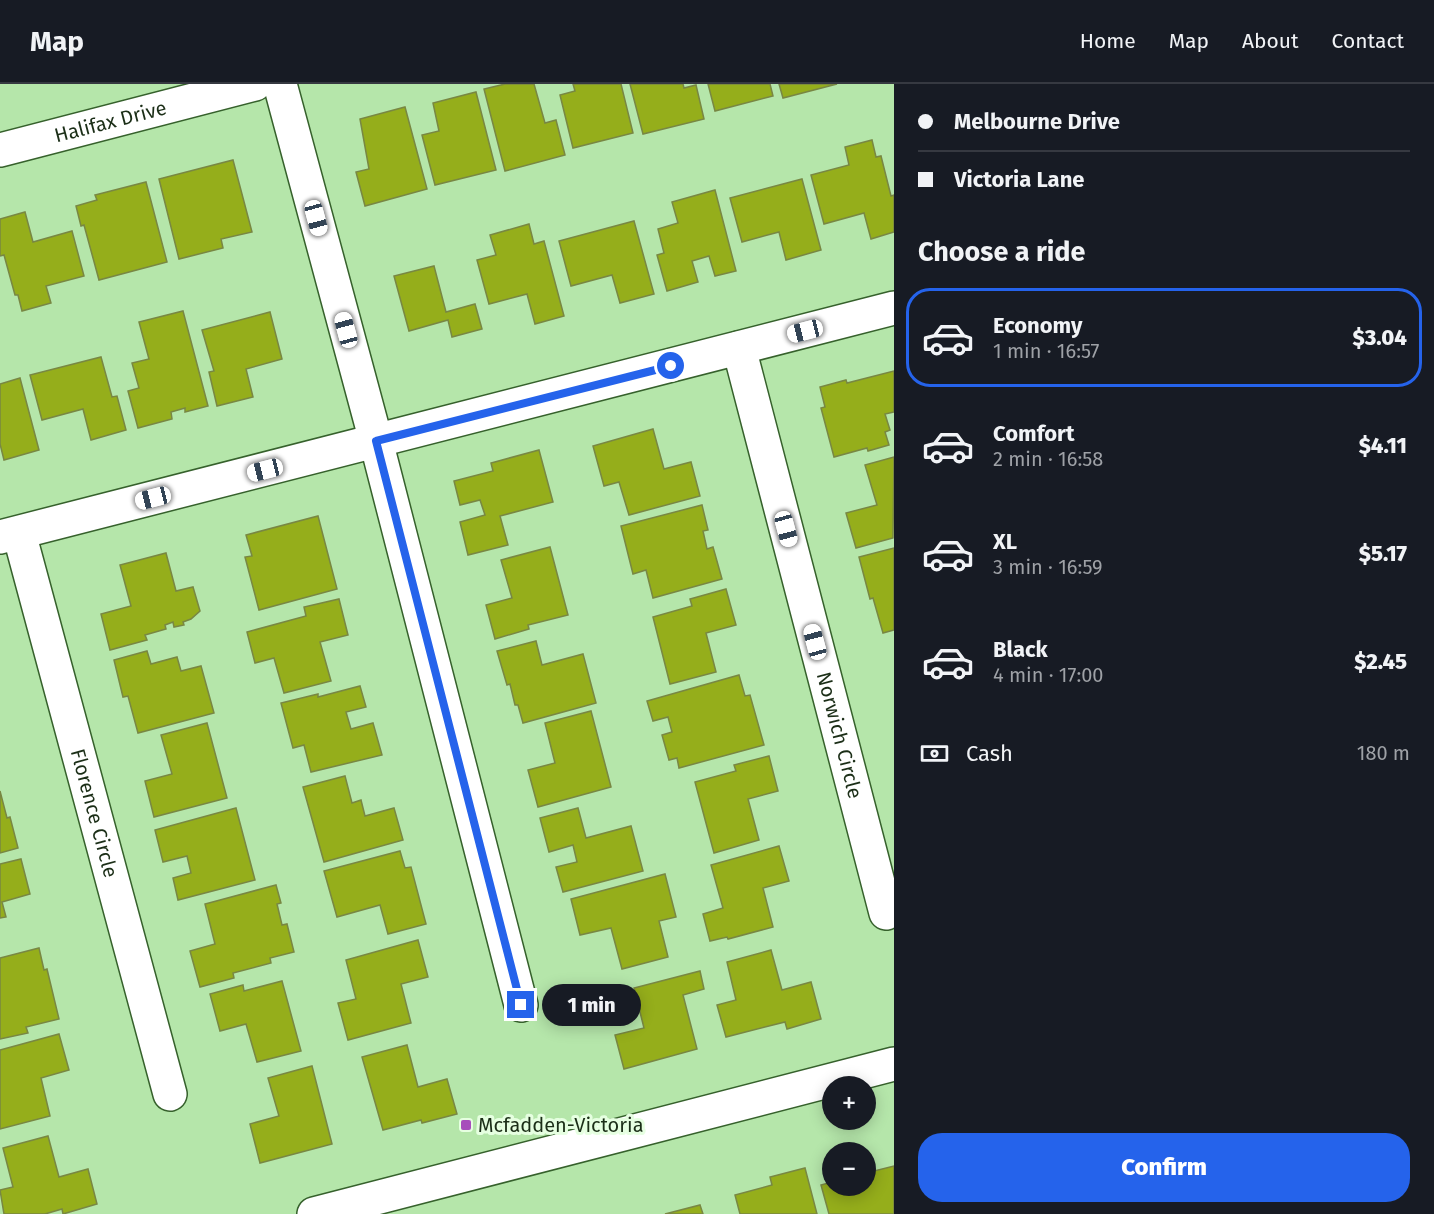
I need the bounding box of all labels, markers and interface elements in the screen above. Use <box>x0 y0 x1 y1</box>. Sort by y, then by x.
text: Map <box>30 25 84 58</box>
text: Home <box>1080 28 1136 54</box>
text: Map <box>1169 28 1209 54</box>
text: About <box>1242 28 1299 54</box>
text: Contact <box>1332 28 1404 54</box>
street label: Halifax Drive <box>52 95 169 147</box>
text: Melbourne Drive <box>954 108 1120 135</box>
text: Victoria Lane <box>954 166 1084 193</box>
car <box>303 198 329 238</box>
text: Choose a ride <box>918 236 1085 268</box>
car <box>333 310 359 350</box>
icon: car <box>921 311 975 365</box>
text: Economy <box>993 312 1082 339</box>
car <box>785 318 825 344</box>
text: $3.04 <box>1353 324 1407 351</box>
text: 1 min · 16:57 <box>993 339 1099 363</box>
route start <box>657 352 684 379</box>
icon: car <box>921 419 975 473</box>
text: Comfort <box>993 420 1074 447</box>
text: $4.11 <box>1359 432 1407 459</box>
text: 2 min · 16:58 <box>993 447 1103 471</box>
car <box>245 457 285 483</box>
car <box>133 485 173 511</box>
car <box>773 509 799 549</box>
icon: car <box>921 527 975 581</box>
text: XL <box>993 528 1017 555</box>
text: $5.17 <box>1359 540 1407 567</box>
text: 3 min · 16:59 <box>993 555 1103 579</box>
car <box>802 622 828 662</box>
icon: car <box>921 635 975 689</box>
text: Black <box>993 636 1048 663</box>
text: $2.45 <box>1354 648 1407 675</box>
text: 4 min · 17:00 <box>993 663 1104 687</box>
street label: Norwich Circle <box>812 669 868 801</box>
icon: cash <box>918 737 951 770</box>
text: Cash <box>966 740 1013 767</box>
text: 180 m <box>1357 741 1410 765</box>
street label: Florence Circle <box>66 746 123 880</box>
callout: 1 min <box>542 984 641 1026</box>
route end <box>507 991 534 1018</box>
text: 1 min <box>568 993 615 1017</box>
map controls <box>822 1076 876 1196</box>
button: + <box>822 1076 876 1130</box>
place label: Mcfadden-Victoria <box>478 1113 644 1137</box>
marker: Mcfadden-Victoria <box>459 1118 473 1132</box>
button: Confirm <box>918 1133 1410 1202</box>
button: − <box>822 1142 876 1196</box>

